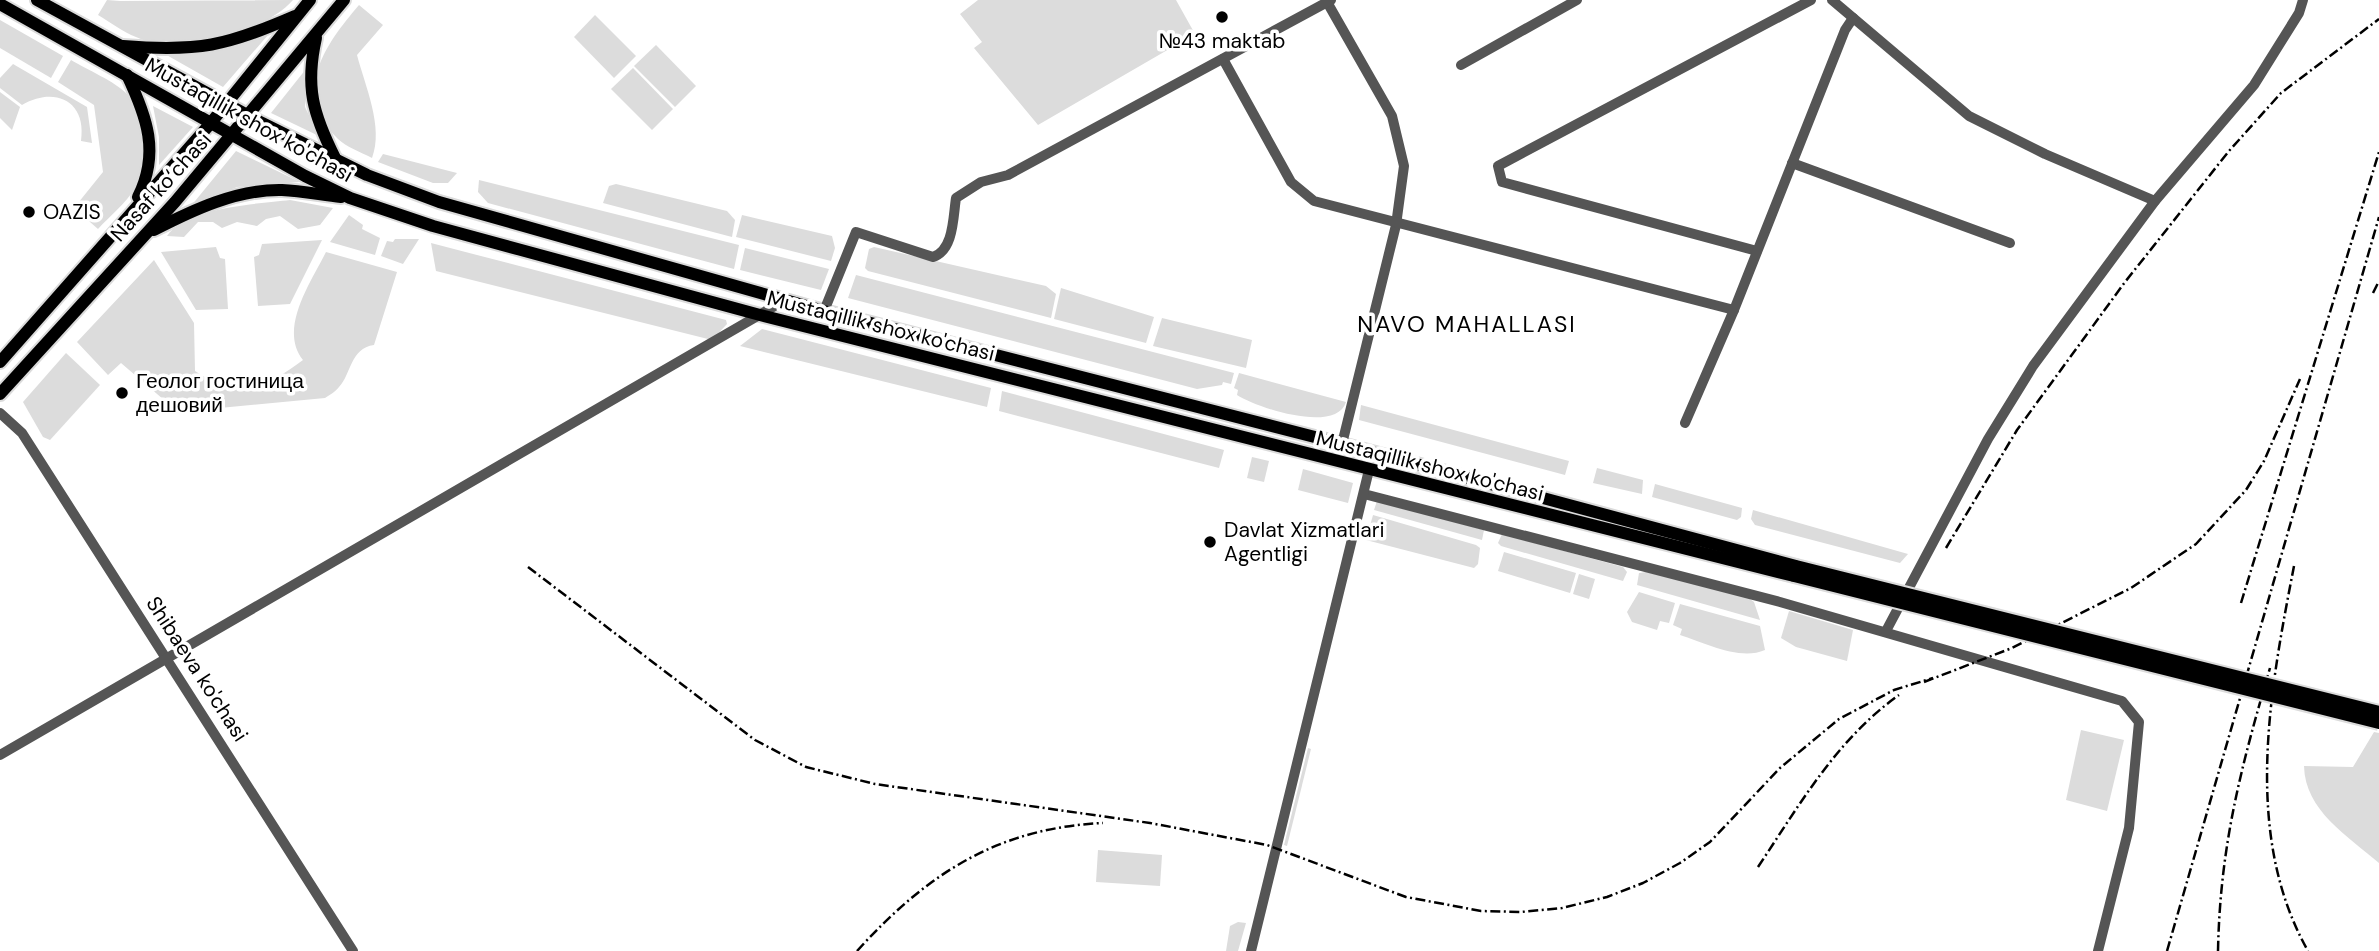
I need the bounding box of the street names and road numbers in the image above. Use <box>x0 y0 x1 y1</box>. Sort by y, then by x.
street label: Mustaqillik shox ko'chasi <box>140 51 358 189</box>
street label: Nasaf ko‘chasi <box>104 126 218 248</box>
street label: Mustaqillik shox ko'chasi <box>764 284 998 368</box>
street label: Mustaqillik shox ko'chasi <box>1313 424 1547 508</box>
street label: Shibaeva ko'chasi <box>140 591 254 747</box>

